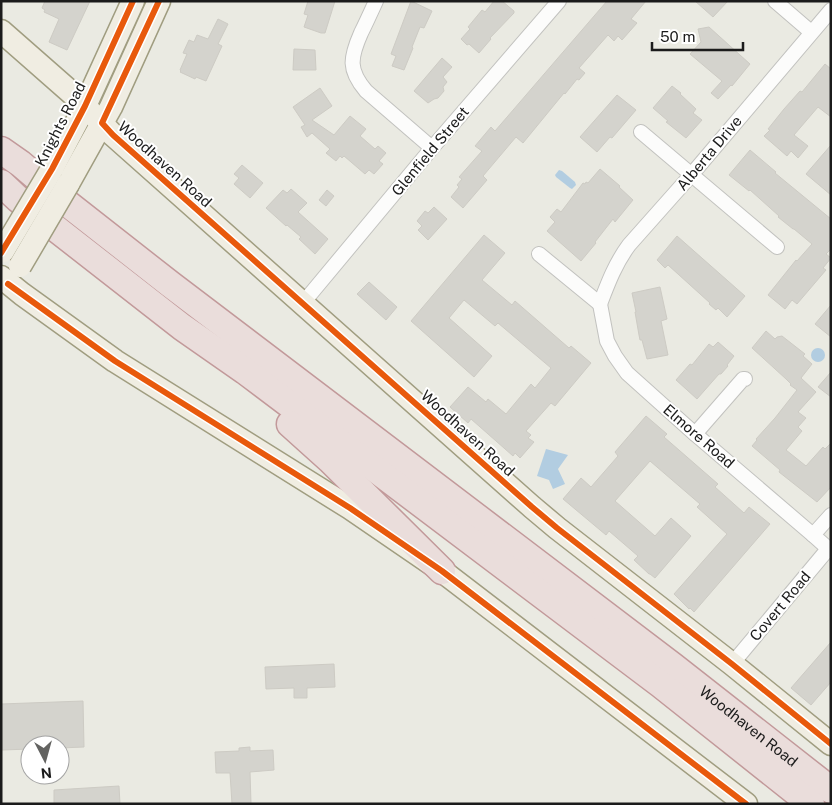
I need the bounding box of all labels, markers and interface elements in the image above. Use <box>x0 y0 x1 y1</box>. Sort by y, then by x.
scale bar <box>652 20 743 52</box>
text: 50 m <box>660 28 695 45</box>
street label: Knights Road <box>31 79 89 169</box>
street label: Glenfield Street <box>388 103 472 199</box>
street label: Alberta Drive <box>673 112 745 194</box>
street label: Woodhaven Road <box>115 118 215 210</box>
street label: Woodhaven Road <box>418 387 518 479</box>
street label: Elmore Road <box>660 401 738 471</box>
street label: Covert Road <box>746 568 814 644</box>
street label: Woodhaven Road <box>697 682 801 769</box>
north arrow <box>20 735 70 785</box>
text: N <box>40 764 53 781</box>

